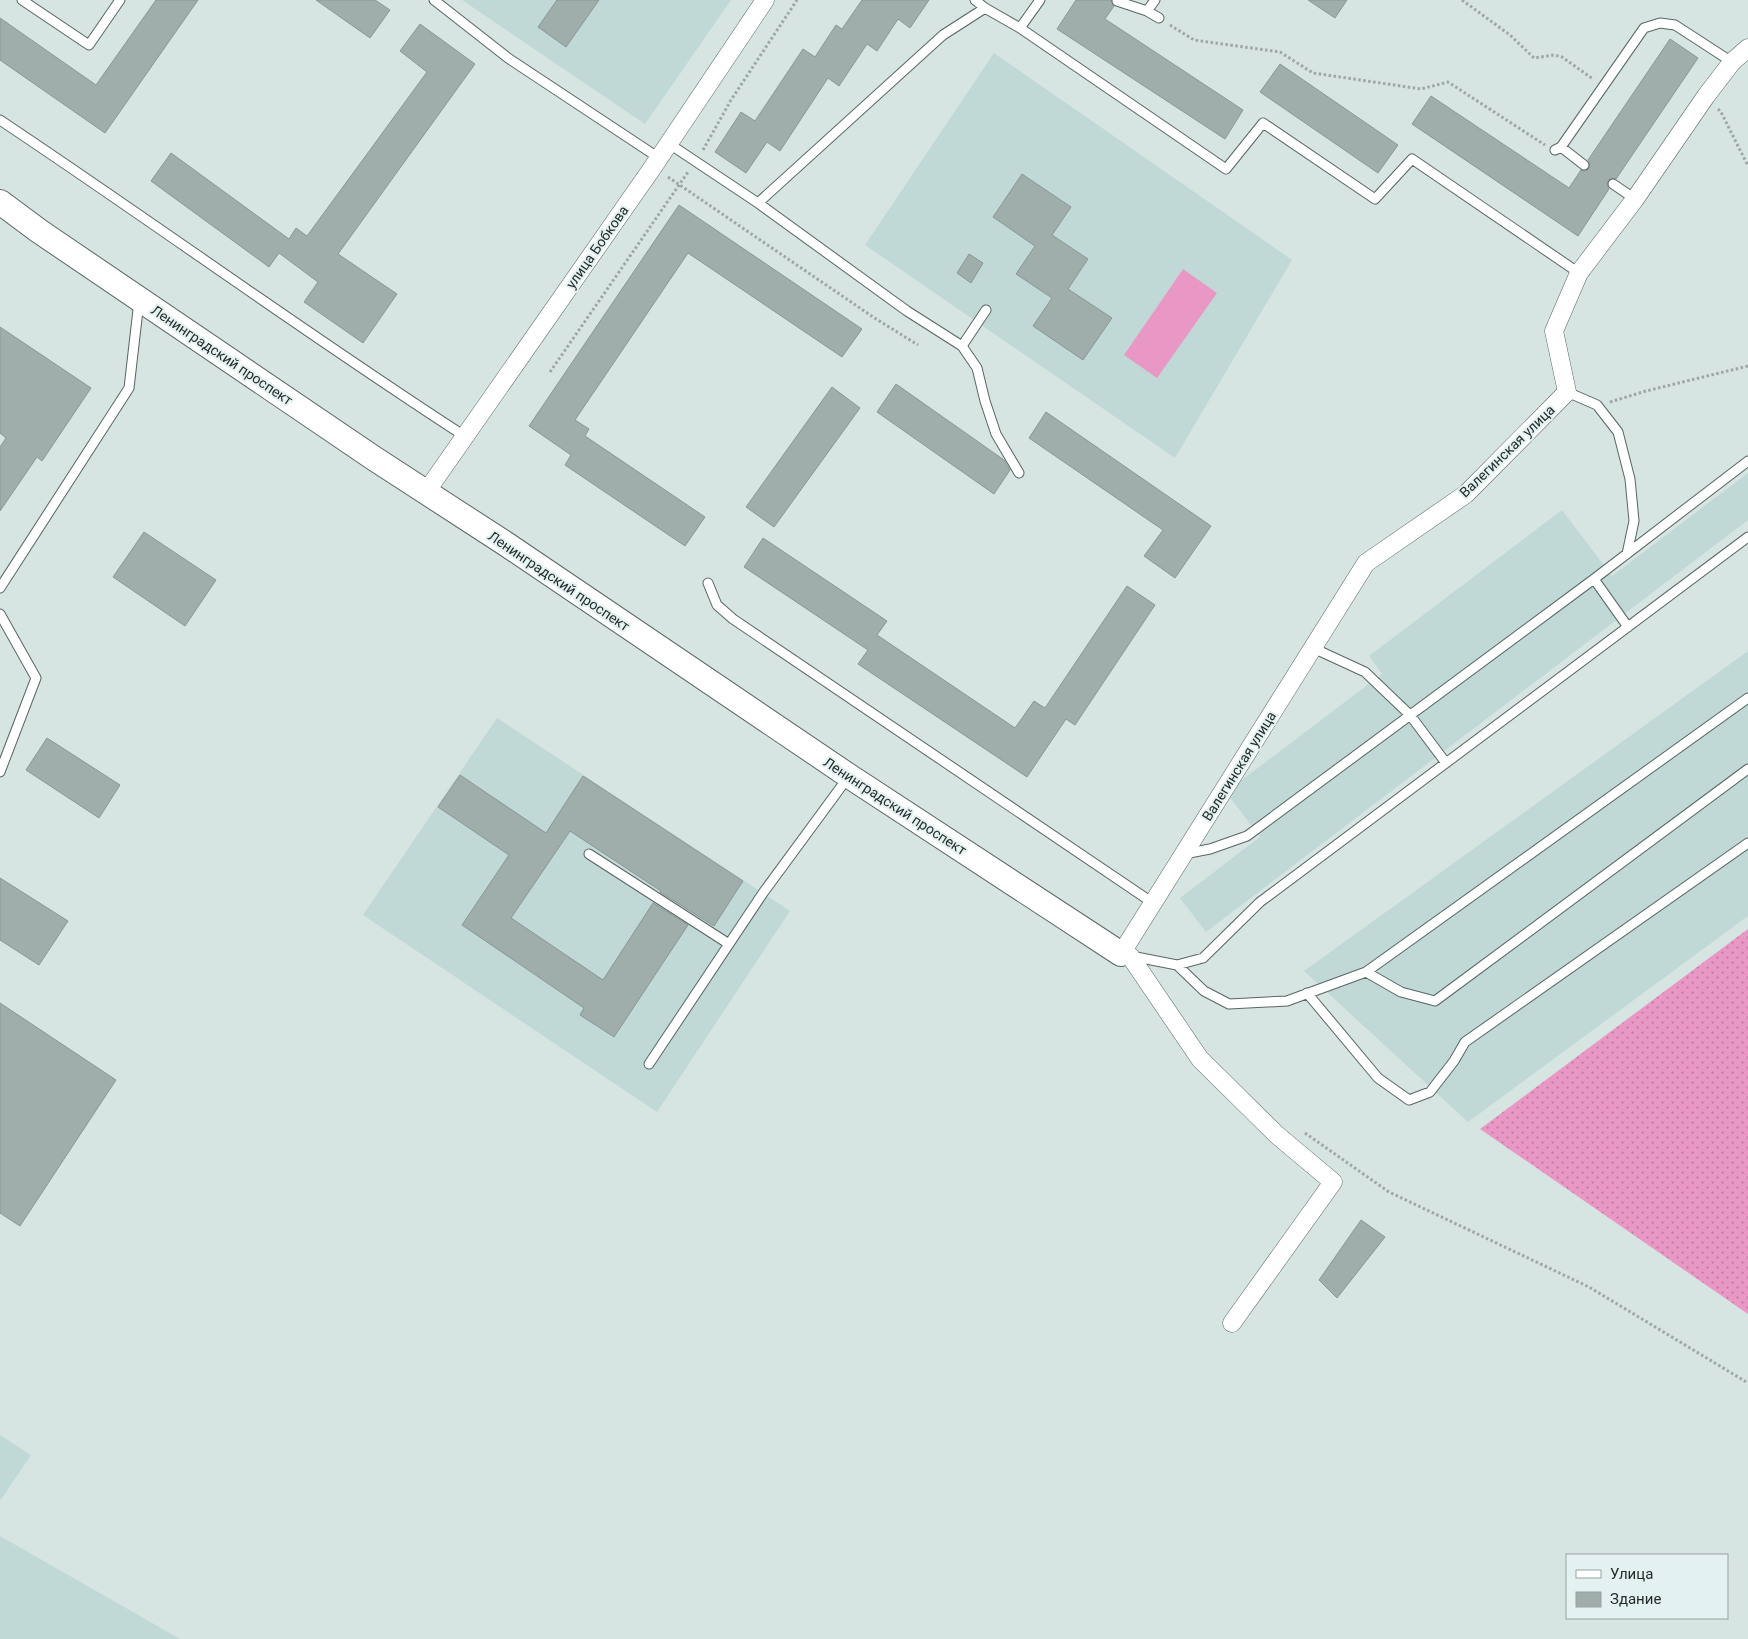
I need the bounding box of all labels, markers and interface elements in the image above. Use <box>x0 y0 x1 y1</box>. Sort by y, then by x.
street label: улица Бобкова <box>563 203 631 291</box>
street label: Ленинградский проспект <box>148 302 296 408</box>
street label: Валегинская улица <box>1456 401 1558 501</box>
street label: Ленинградский проспект <box>485 528 633 634</box>
street label: Валегинская улица <box>1199 708 1279 824</box>
street label: Ленинградский проспект <box>821 754 970 858</box>
legend <box>1566 1554 1728 1619</box>
text: Улица <box>1610 1565 1653 1583</box>
text: Здание <box>1610 1590 1661 1608</box>

